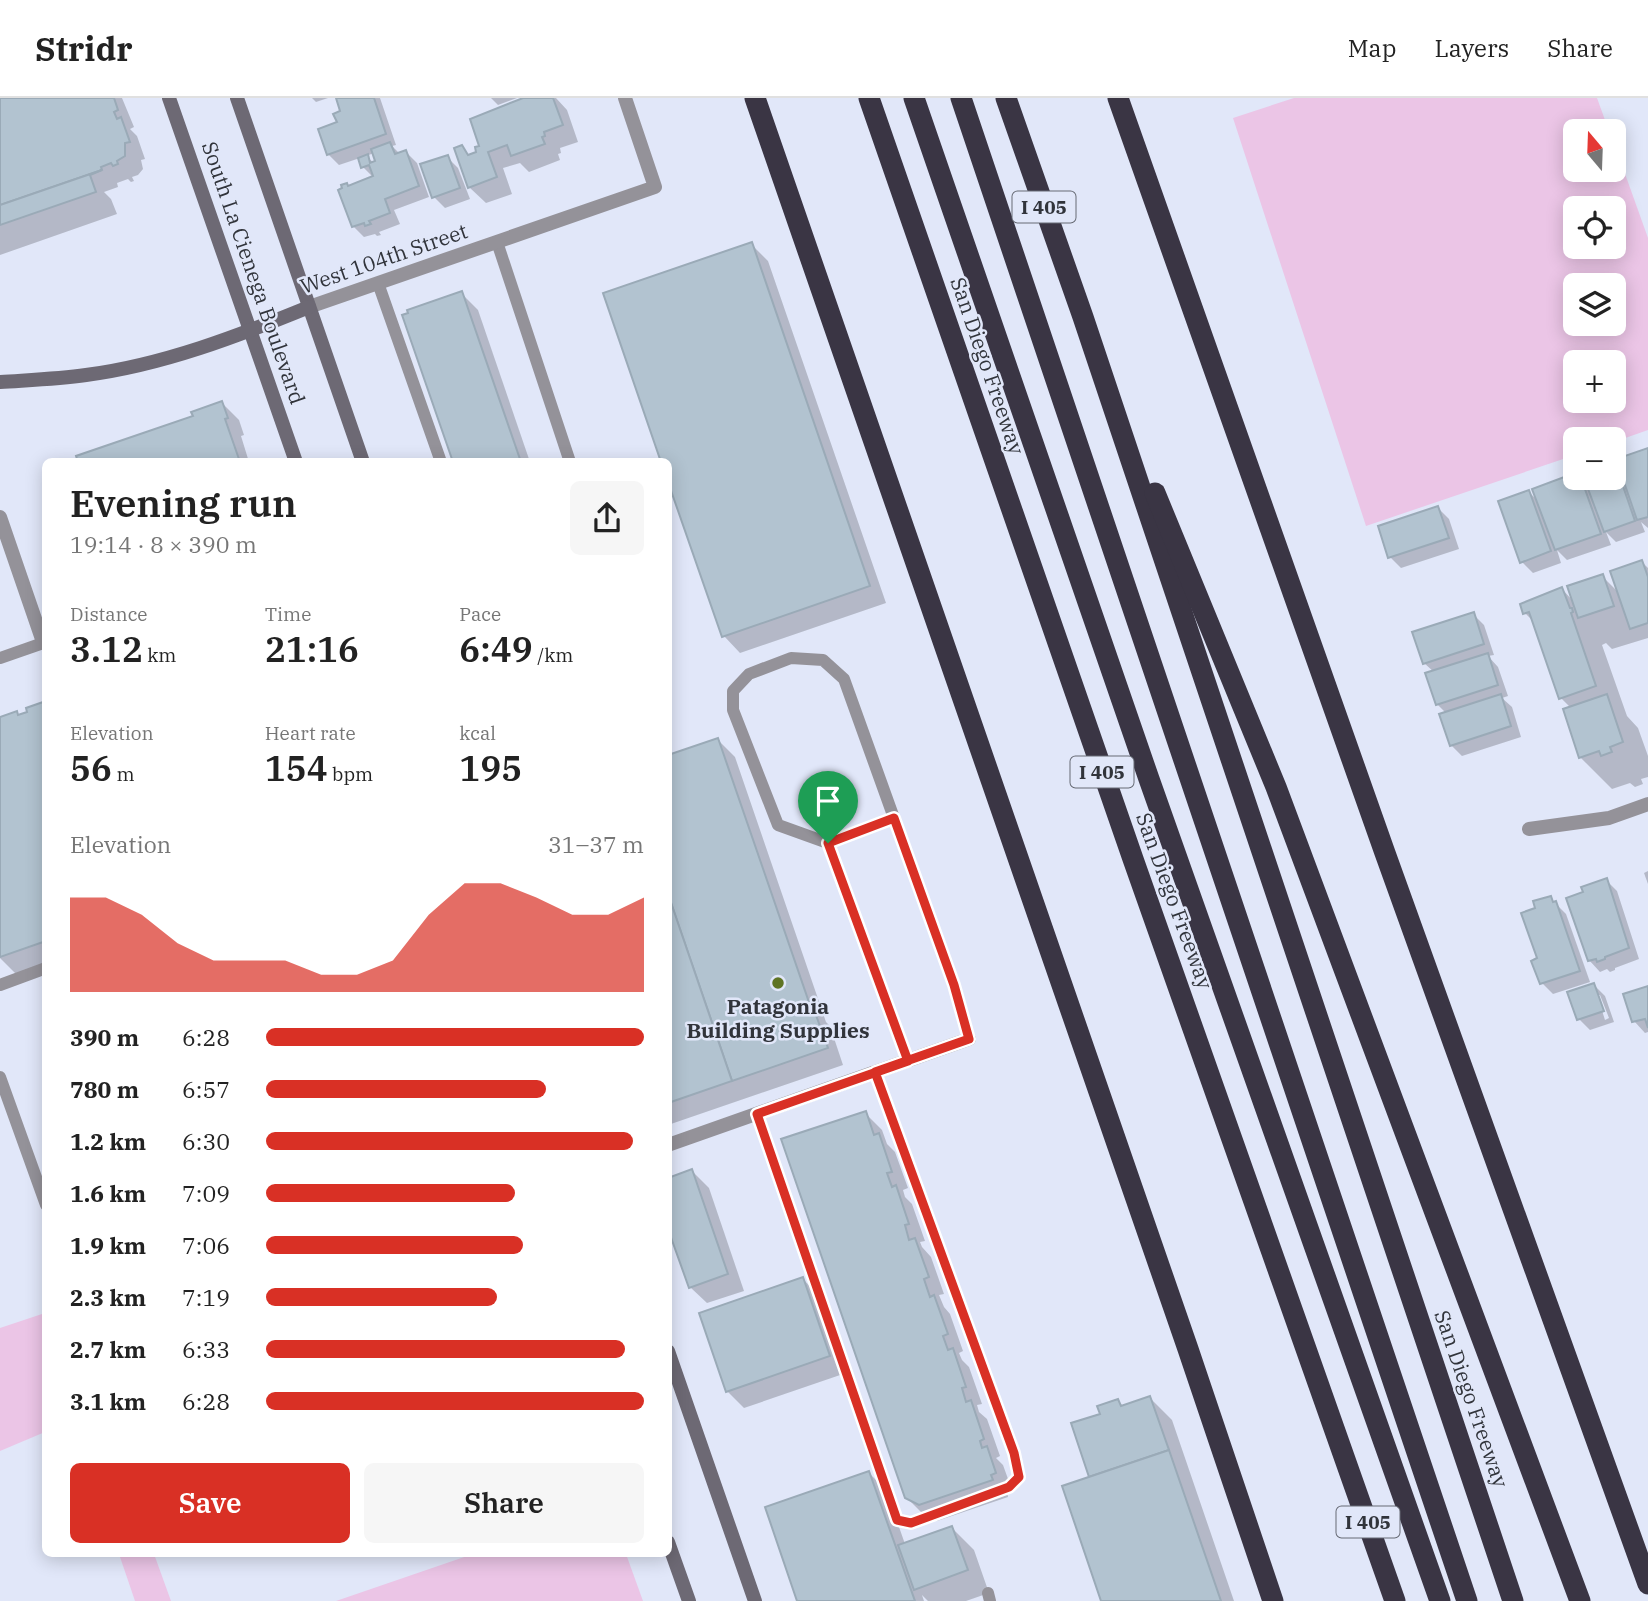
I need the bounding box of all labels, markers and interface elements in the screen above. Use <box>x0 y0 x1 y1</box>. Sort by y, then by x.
text: Stridr <box>35 27 133 70</box>
text: Map <box>1348 32 1396 64</box>
text: Layers <box>1434 32 1509 64</box>
text: Share <box>1547 32 1613 64</box>
north arrow <box>1563 119 1626 182</box>
map controls <box>1563 119 1626 490</box>
street label: South La Cienega Boulevard <box>196 138 312 408</box>
road number: I 405 <box>1012 192 1076 222</box>
button: locate <box>1563 196 1626 259</box>
street label: West 104th Street <box>296 216 471 300</box>
street label: San Diego Freeway <box>944 273 1032 459</box>
button: layers <box>1563 273 1626 336</box>
button: + <box>1563 350 1626 413</box>
button: − <box>1563 427 1626 490</box>
text: Evening run <box>70 478 297 527</box>
button: share <box>570 481 644 555</box>
text: 19:14 · 8 × 390 m <box>70 529 257 559</box>
text: Distance <box>70 602 148 626</box>
text: Time <box>265 602 311 626</box>
text: Pace <box>459 602 501 626</box>
text: 3.12 <box>70 626 143 672</box>
text: 21:16 <box>265 626 359 672</box>
text: 6:49 <box>459 626 533 672</box>
text: km <box>143 643 176 667</box>
text: /km <box>533 643 573 667</box>
text: Elevation <box>70 721 154 745</box>
text: Heart rate <box>265 721 356 745</box>
text: kcal <box>459 721 496 745</box>
text: 56 <box>70 745 112 791</box>
text: 154 <box>265 745 328 791</box>
text: 195 <box>459 745 522 791</box>
road number: I 405 <box>1070 757 1134 788</box>
text: m <box>112 762 135 786</box>
text: bpm <box>328 762 373 786</box>
pin <box>798 771 858 843</box>
icon: arrive <box>809 782 847 820</box>
street label: San Diego Freeway <box>1130 809 1220 994</box>
text: Elevation <box>70 829 171 859</box>
text: 31–37 m <box>548 829 644 859</box>
marker: Patagonia Building Supplies <box>770 975 786 991</box>
place label: Patagonia Building Supplies <box>686 992 870 1044</box>
text: 390 m <box>70 1022 139 1052</box>
text: 6:28 <box>182 1022 230 1052</box>
text: 780 m <box>70 1074 139 1104</box>
text: 6:57 <box>182 1074 230 1104</box>
text: 1.2 km <box>70 1126 146 1156</box>
text: 6:30 <box>182 1126 230 1156</box>
text: 1.6 km <box>70 1178 146 1208</box>
text: 7:09 <box>182 1178 230 1208</box>
text: 1.9 km <box>70 1230 146 1260</box>
text: 7:06 <box>182 1230 230 1260</box>
text: 2.3 km <box>70 1282 146 1312</box>
text: 7:19 <box>182 1282 230 1312</box>
street label: San Diego Freeway <box>1428 1306 1516 1492</box>
text: 2.7 km <box>70 1334 146 1364</box>
text: 6:33 <box>182 1334 230 1364</box>
text: 3.1 km <box>70 1386 146 1416</box>
text: 6:28 <box>182 1386 230 1416</box>
button: Save <box>70 1463 350 1543</box>
button: Share <box>364 1463 644 1543</box>
road number: I 405 <box>1336 1506 1400 1538</box>

